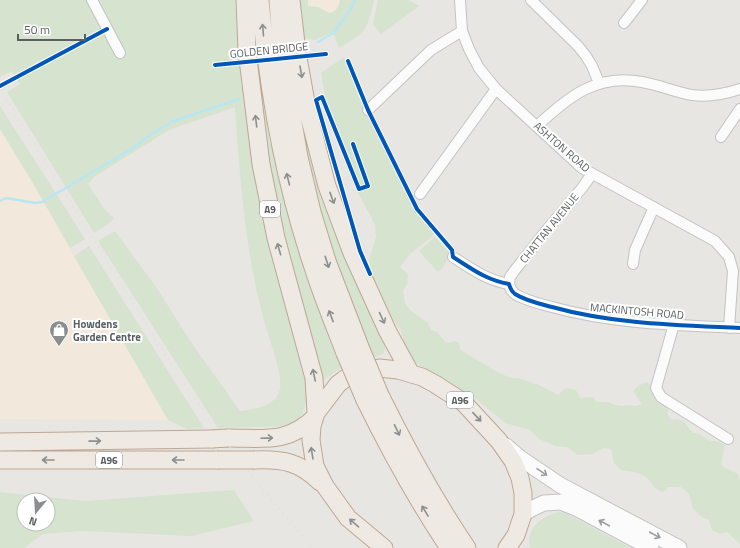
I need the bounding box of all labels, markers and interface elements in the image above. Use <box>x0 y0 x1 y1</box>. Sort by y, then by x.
scale bar <box>18 16 85 42</box>
text: 50 m <box>24 20 50 39</box>
one-way arrow <box>260 24 267 37</box>
street label: GOLDEN BRIDGE <box>229 38 309 62</box>
one-way arrow <box>297 65 305 78</box>
one-way arrow <box>252 115 260 128</box>
street label: ASHTON ROAD <box>530 118 594 176</box>
one-way arrow <box>284 173 291 186</box>
street label: CHATTAN AVENUE <box>516 189 582 267</box>
one-way arrow <box>328 191 336 203</box>
road number: A9 <box>260 201 280 217</box>
one-way arrow <box>275 243 283 256</box>
one-way arrow <box>324 256 332 268</box>
street label: MACKINTOSH ROAD <box>589 299 685 323</box>
one-way arrow <box>326 311 334 323</box>
one-way arrow <box>379 311 386 323</box>
place label: Howdens Garden Centre <box>73 316 141 345</box>
shop icon: Howdens Garden Centre <box>48 319 70 347</box>
one-way arrow <box>309 368 317 381</box>
road number: A96 <box>447 392 473 408</box>
one-way arrow <box>473 412 482 423</box>
one-way arrow <box>394 424 401 436</box>
one-way arrow <box>260 434 273 442</box>
one-way arrow <box>88 437 101 445</box>
one-way arrow <box>308 447 316 460</box>
road number: A96 <box>96 452 122 468</box>
one-way arrow <box>42 456 55 464</box>
one-way arrow <box>172 456 185 464</box>
one-way arrow <box>536 468 547 476</box>
north arrow <box>16 492 56 532</box>
one-way arrow <box>421 506 429 517</box>
text: N <box>27 513 39 530</box>
one-way arrow <box>349 519 359 528</box>
one-way arrow <box>598 519 610 527</box>
one-way arrow <box>649 532 661 540</box>

